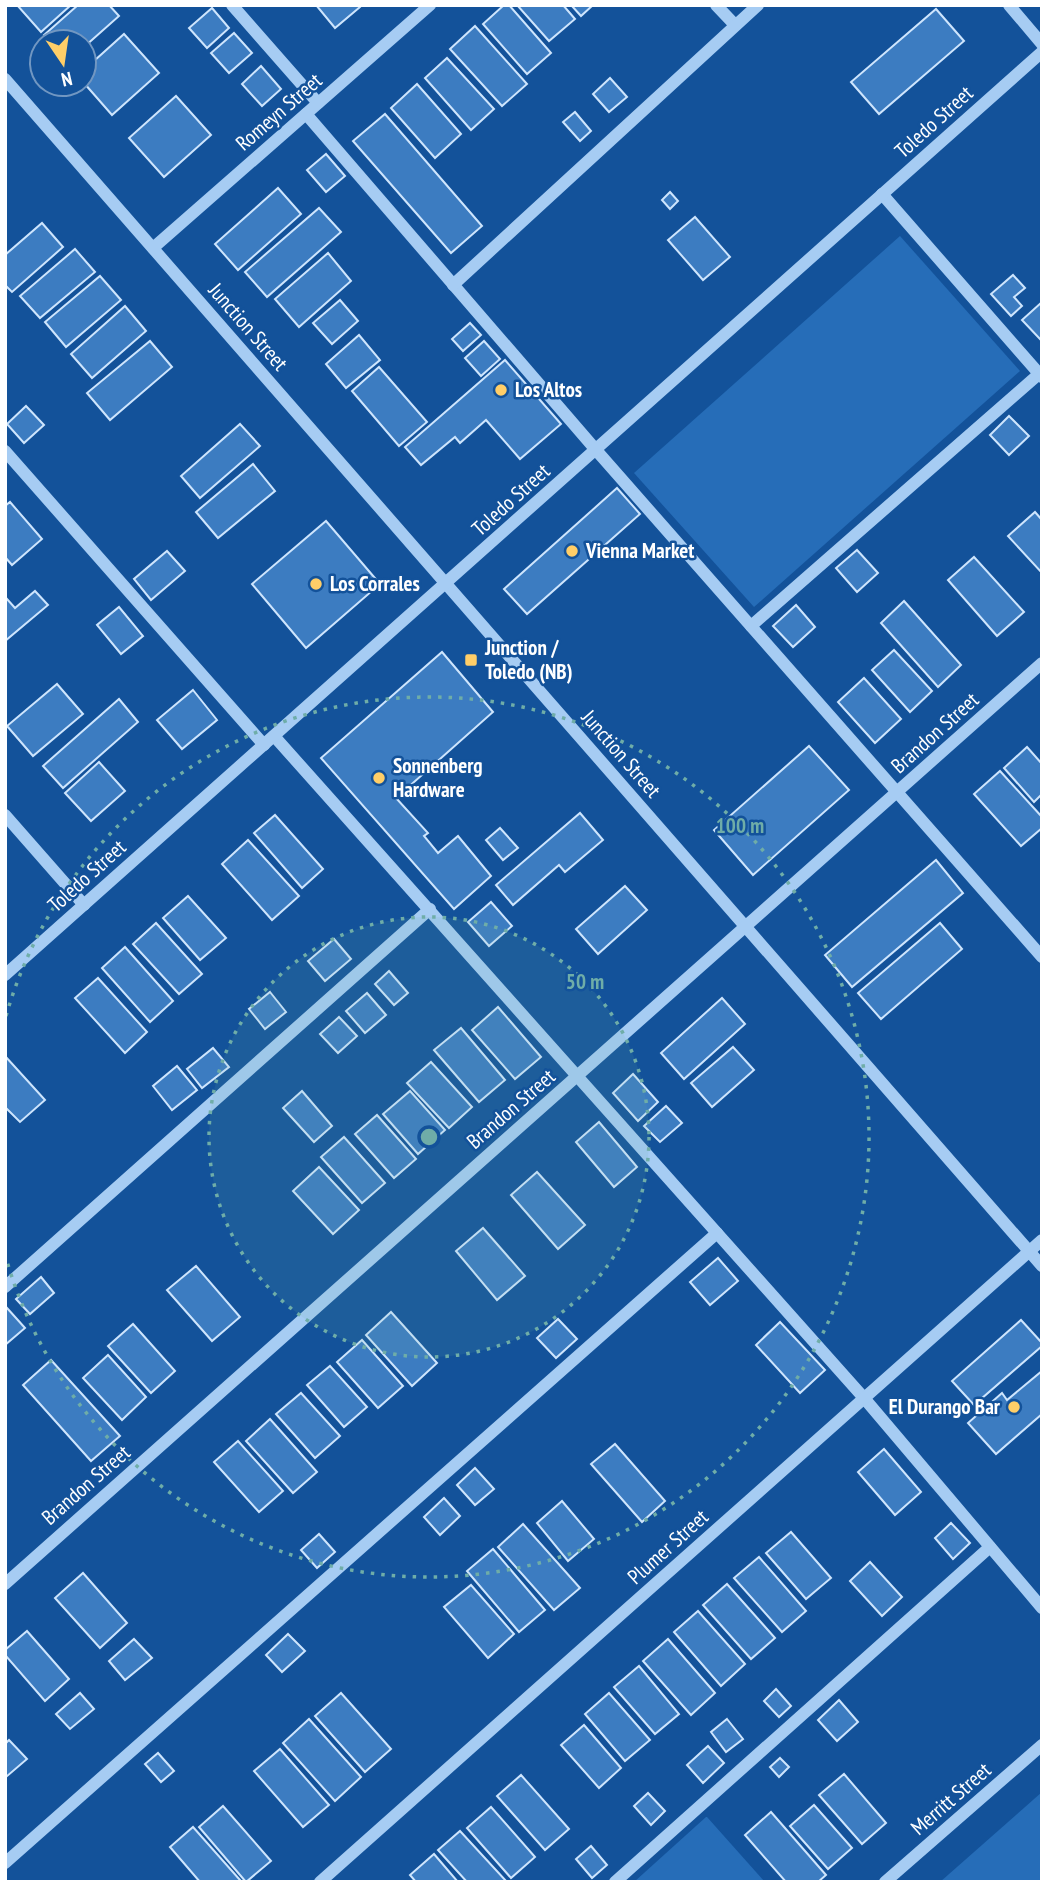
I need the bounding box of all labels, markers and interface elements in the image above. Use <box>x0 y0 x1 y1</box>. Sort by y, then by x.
north arrow <box>28 28 98 98</box>
text: N <box>59 67 75 92</box>
street label: Romeyn Street <box>230 67 327 156</box>
street label: Toledo Street <box>889 79 979 164</box>
street label: Junction Street <box>202 277 294 376</box>
place label: Los Altos <box>515 376 582 403</box>
marker: Los Altos <box>493 382 509 398</box>
street label: Toledo Street <box>466 457 556 542</box>
place label: Vienna Market <box>585 537 694 564</box>
marker: Vienna Market <box>564 543 580 559</box>
place label: Los Corrales <box>330 570 420 597</box>
marker: Los Corrales <box>308 576 324 592</box>
place label: Junction / Toledo (NB) <box>484 634 573 685</box>
marker: Junction / Toledo (NB) <box>463 652 479 668</box>
street label: Brandon Street <box>885 686 984 779</box>
street label: Junction Street <box>575 704 667 803</box>
place label: Sonnenberg Hardware <box>393 752 483 803</box>
marker: Sonnenberg Hardware <box>371 770 387 786</box>
text: 100 m <box>716 812 764 839</box>
street label: Toledo Street <box>42 833 132 918</box>
text: 50 m <box>566 968 604 995</box>
street label: Brandon Street <box>461 1063 561 1154</box>
centre of rings <box>417 1125 441 1149</box>
place label: El Durango Bar <box>889 1393 1001 1420</box>
marker: El Durango Bar <box>1006 1399 1022 1415</box>
street label: Brandon Street <box>36 1439 136 1530</box>
street label: Plumer Street <box>622 1503 714 1590</box>
street label: Merritt Street <box>905 1756 997 1841</box>

